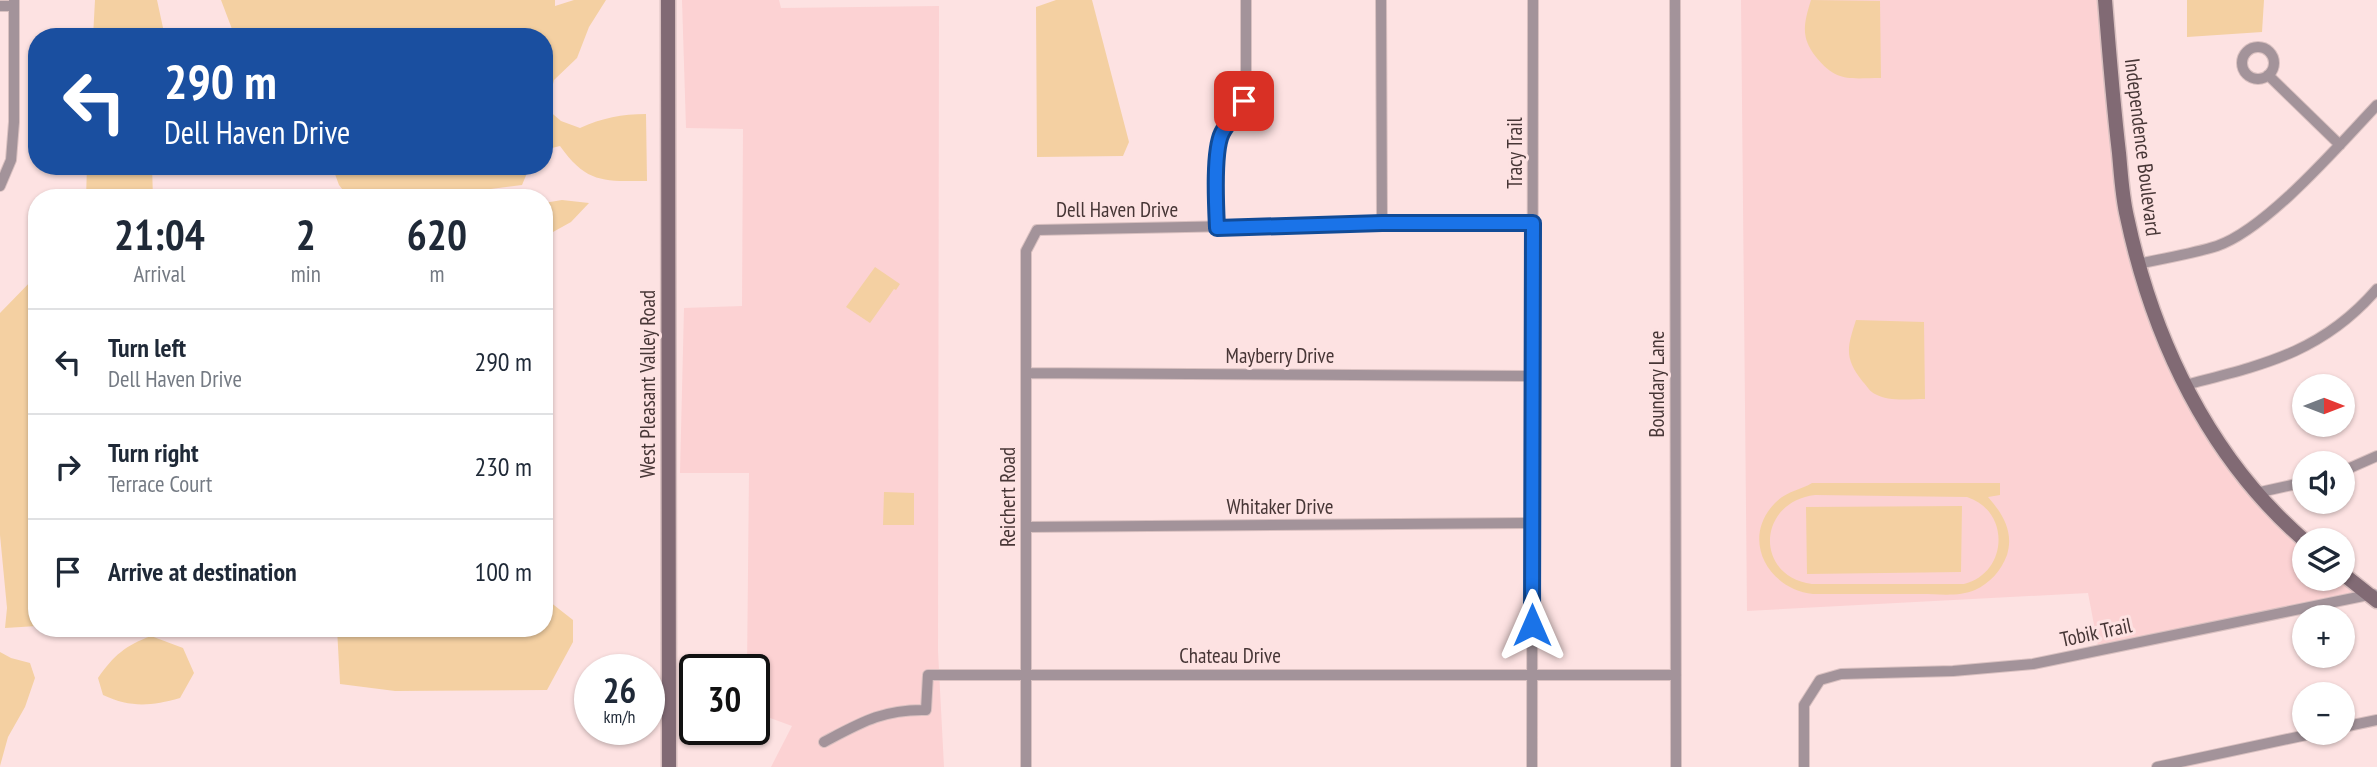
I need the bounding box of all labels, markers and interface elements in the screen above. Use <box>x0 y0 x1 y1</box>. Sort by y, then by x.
text: 290 m <box>164 49 277 113</box>
icon: left <box>49 56 140 147</box>
street label: Independence Boulevard <box>2119 57 2167 237</box>
pin <box>1214 71 1274 131</box>
icon: arrive <box>1225 82 1263 120</box>
text: Dell Haven Drive <box>164 111 350 153</box>
street label: Tracy Trail <box>1501 117 1528 189</box>
street label: Dell Haven Drive <box>1056 196 1178 223</box>
text: 21:04 <box>114 207 205 262</box>
text: 2 <box>296 207 316 262</box>
text: 620 <box>407 207 467 262</box>
text: Arrival <box>133 259 185 288</box>
text: min <box>291 259 321 288</box>
text: m <box>429 259 444 288</box>
street label: West Pleasant Valley Road <box>634 290 661 478</box>
text: Turn left <box>108 331 186 364</box>
street label: Boundary Lane <box>1643 331 1670 438</box>
street label: Mayberry Drive <box>1226 342 1334 369</box>
icon: left <box>49 343 87 381</box>
text: 290 m <box>474 345 532 378</box>
text: Dell Haven Drive <box>108 364 242 393</box>
north arrow <box>2292 374 2356 438</box>
map controls <box>2292 374 2355 745</box>
text: Turn right <box>108 436 199 469</box>
street label: Reichert Road <box>994 447 1021 547</box>
icon: right <box>49 448 87 486</box>
text: 230 m <box>474 450 532 483</box>
button: sound <box>2292 451 2355 514</box>
text: Terrace Court <box>108 469 212 498</box>
street label: Whitaker Drive <box>1226 493 1334 520</box>
button: layers <box>2292 528 2355 591</box>
icon: arrive <box>49 553 87 591</box>
text: Arrive at destination <box>108 555 297 588</box>
text: 100 m <box>474 555 532 588</box>
position arrow <box>1495 588 1569 662</box>
button: + <box>2292 605 2355 668</box>
street label: Tobik Trail <box>2058 611 2134 653</box>
street label: Chateau Drive <box>1179 642 1281 669</box>
speed limit sign: 30 <box>679 654 770 745</box>
text: 26 <box>603 667 636 713</box>
button: − <box>2292 682 2355 745</box>
text: km/h <box>604 705 635 728</box>

